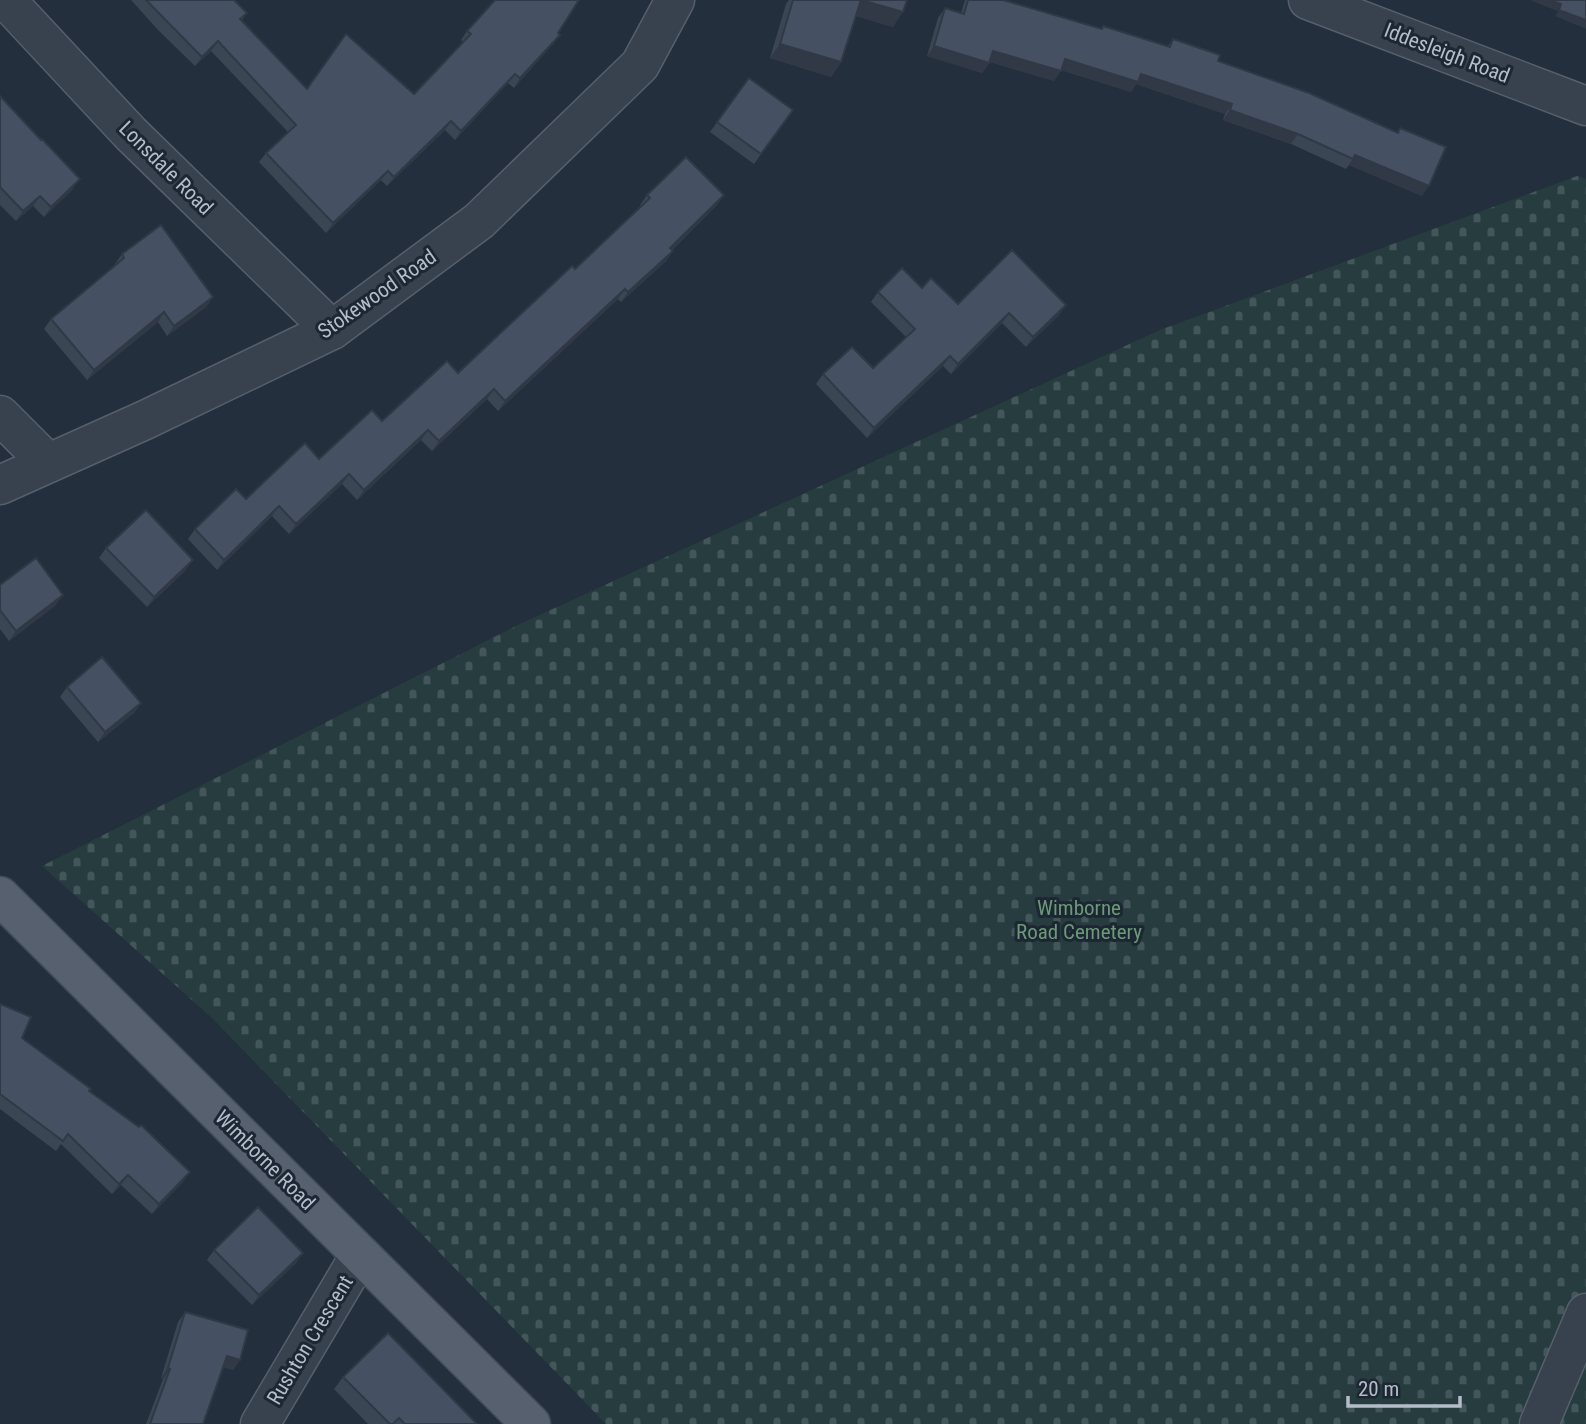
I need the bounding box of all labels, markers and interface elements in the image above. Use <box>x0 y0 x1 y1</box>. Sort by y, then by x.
street label: Iddesleigh Road <box>1381 18 1513 88</box>
street label: Lonsdale Road <box>114 116 218 220</box>
street label: Stokewood Road <box>313 244 441 344</box>
park label: Wimborne Road Cemetery <box>1016 896 1142 944</box>
street label: Wimborne Road <box>210 1105 320 1215</box>
street label: Rushton Crescent <box>262 1271 358 1409</box>
scale bar <box>1348 1364 1460 1408</box>
text: 20 m <box>1358 1377 1399 1401</box>

